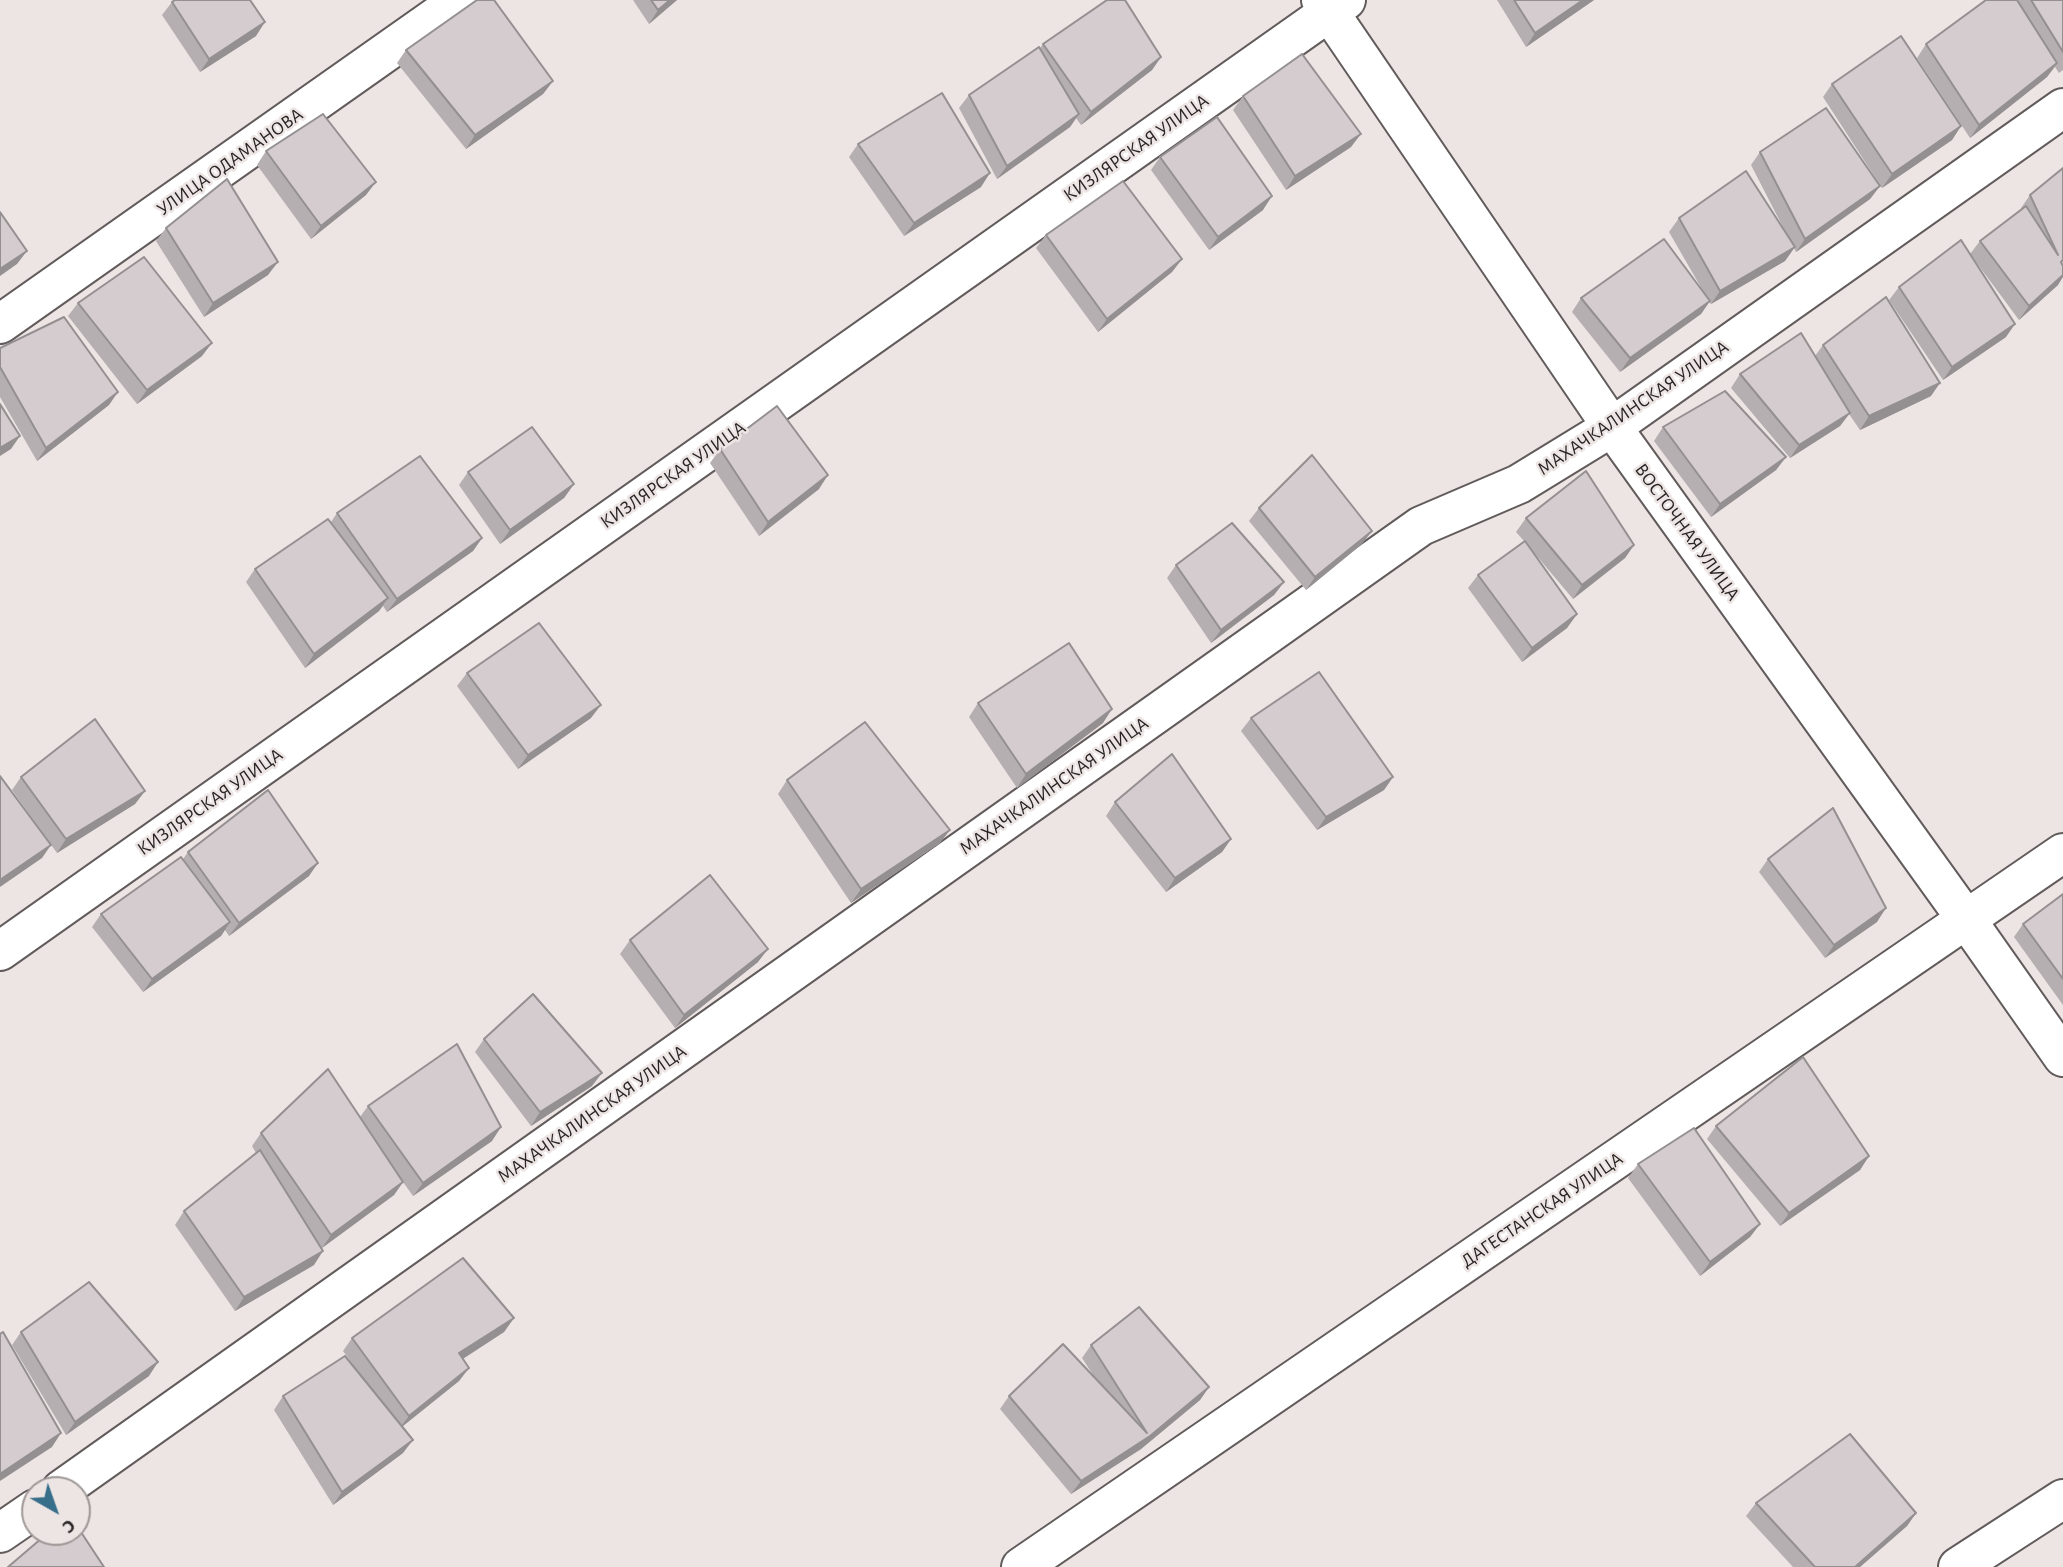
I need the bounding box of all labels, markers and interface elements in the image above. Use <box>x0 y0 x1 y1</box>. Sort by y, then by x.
street label: КИЗЛЯРСКАЯ УЛИЦА <box>1059 89 1213 207</box>
street label: УЛИЦА ОДАМАНОВА <box>153 103 307 221</box>
street label: МАХАЧКАЛИНСКАЯ УЛИЦА <box>1533 335 1733 481</box>
street label: КИЗЛЯРСКАЯ УЛИЦА <box>596 416 750 534</box>
street label: ВОСТОЧНАЯ УЛИЦА <box>1630 459 1744 605</box>
street label: МАХАЧКАЛИНСКАЯ УЛИЦА <box>955 712 1153 860</box>
street label: КИЗЛЯРСКАЯ УЛИЦА <box>133 743 287 861</box>
street label: МАХАЧКАЛИНСКАЯ УЛИЦА <box>493 1040 691 1188</box>
street label: ДАГЕСТАНСКАЯ УЛИЦА <box>1457 1147 1627 1273</box>
north arrow <box>21 1476 91 1546</box>
text: С <box>58 1515 79 1537</box>

